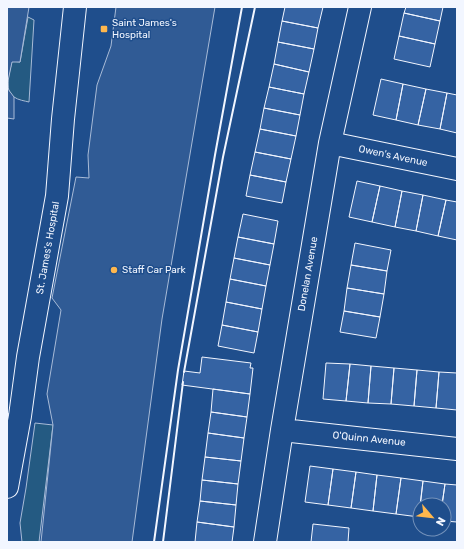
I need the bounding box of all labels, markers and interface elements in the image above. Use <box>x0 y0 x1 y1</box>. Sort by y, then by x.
place label: Saint James's Hospital <box>112 17 177 41</box>
marker: Saint James's Hospital <box>99 24 109 34</box>
street label: Owen's Avenue <box>357 143 429 169</box>
street label: St. James's Hospital <box>34 201 62 295</box>
street label: Donelan Avenue <box>296 235 321 312</box>
place label: Staff Car Park <box>122 264 187 276</box>
marker: Staff Car Park <box>109 265 119 275</box>
street label: O'Quinn Avenue <box>332 429 407 449</box>
north arrow <box>412 497 452 537</box>
text: N <box>433 515 448 528</box>

